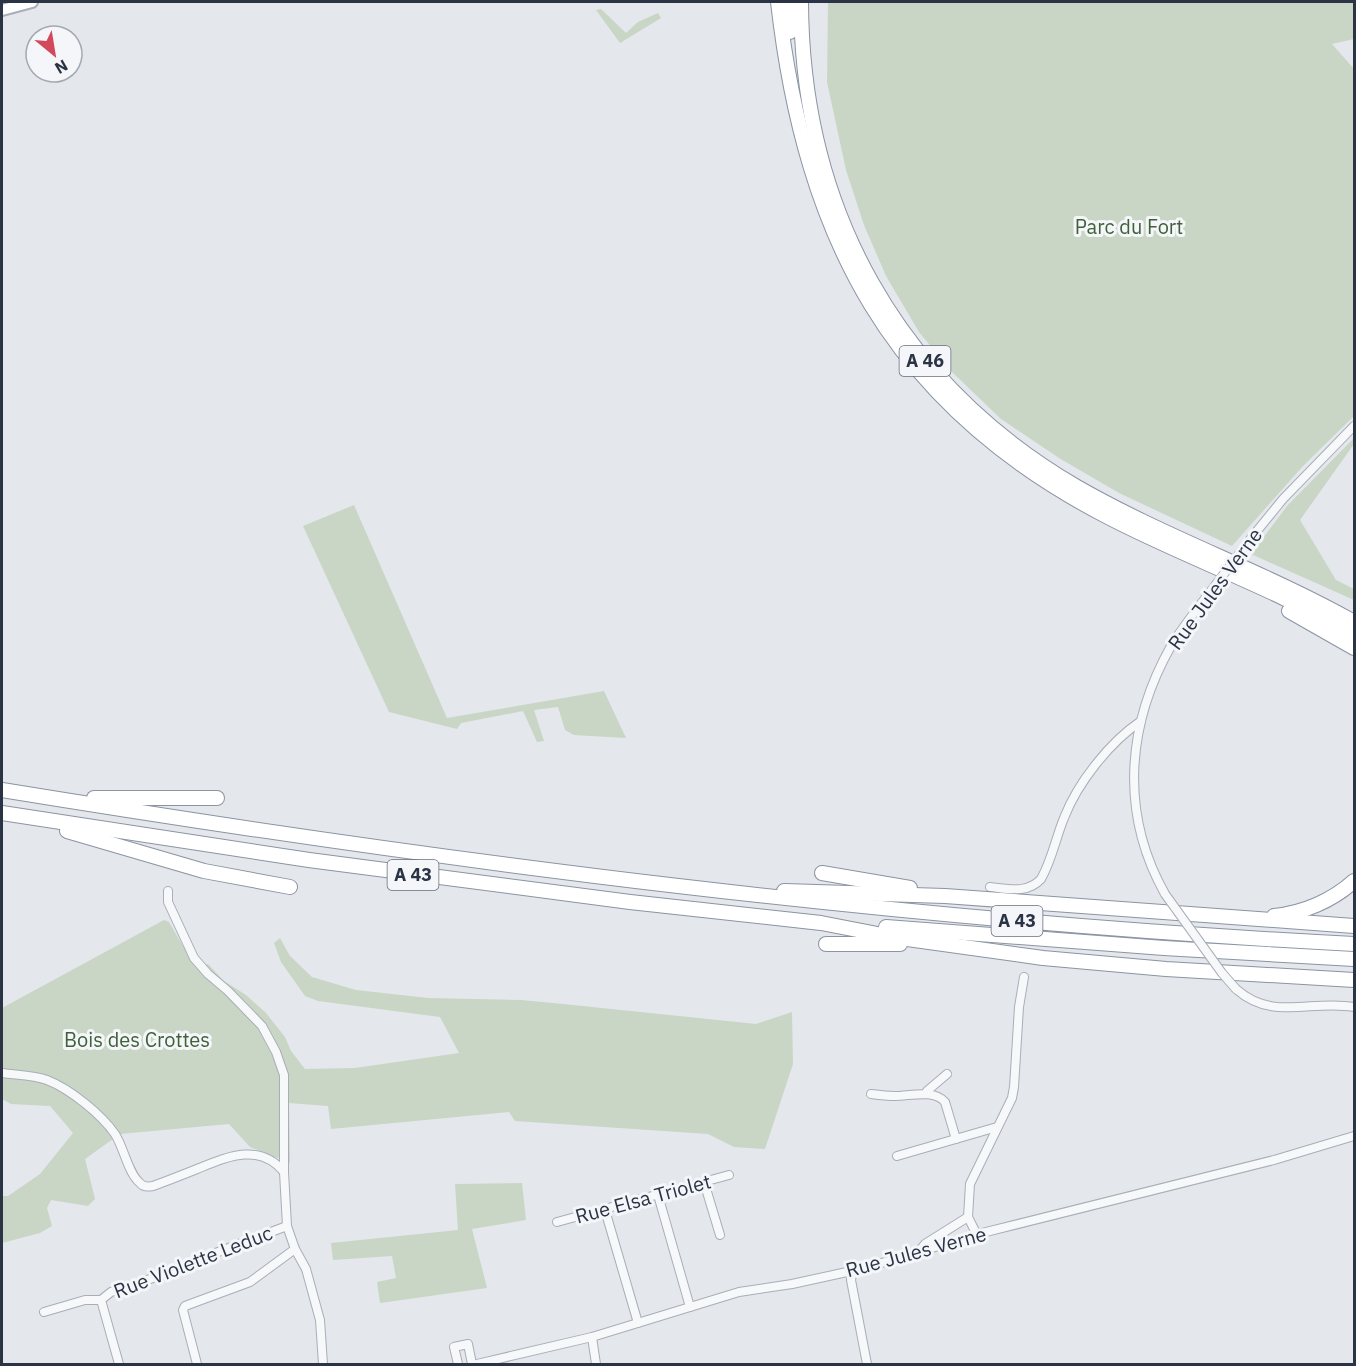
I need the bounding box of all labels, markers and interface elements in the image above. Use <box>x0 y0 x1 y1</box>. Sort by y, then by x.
north arrow <box>24 24 84 84</box>
text: N <box>51 55 72 79</box>
park label: Parc du Fort <box>1075 213 1183 240</box>
road number: A 46 <box>900 346 950 376</box>
street label: Rue Jules Verne <box>1161 522 1268 655</box>
road number: A 43 <box>388 860 438 890</box>
road number: A 43 <box>992 906 1042 936</box>
park label: Bois des Crottes <box>64 1026 210 1053</box>
street label: Rue Elsa Triolet <box>572 1167 714 1230</box>
street label: Rue Violette Leduc <box>110 1219 276 1304</box>
street label: Rue Jules Verne <box>843 1220 989 1283</box>

